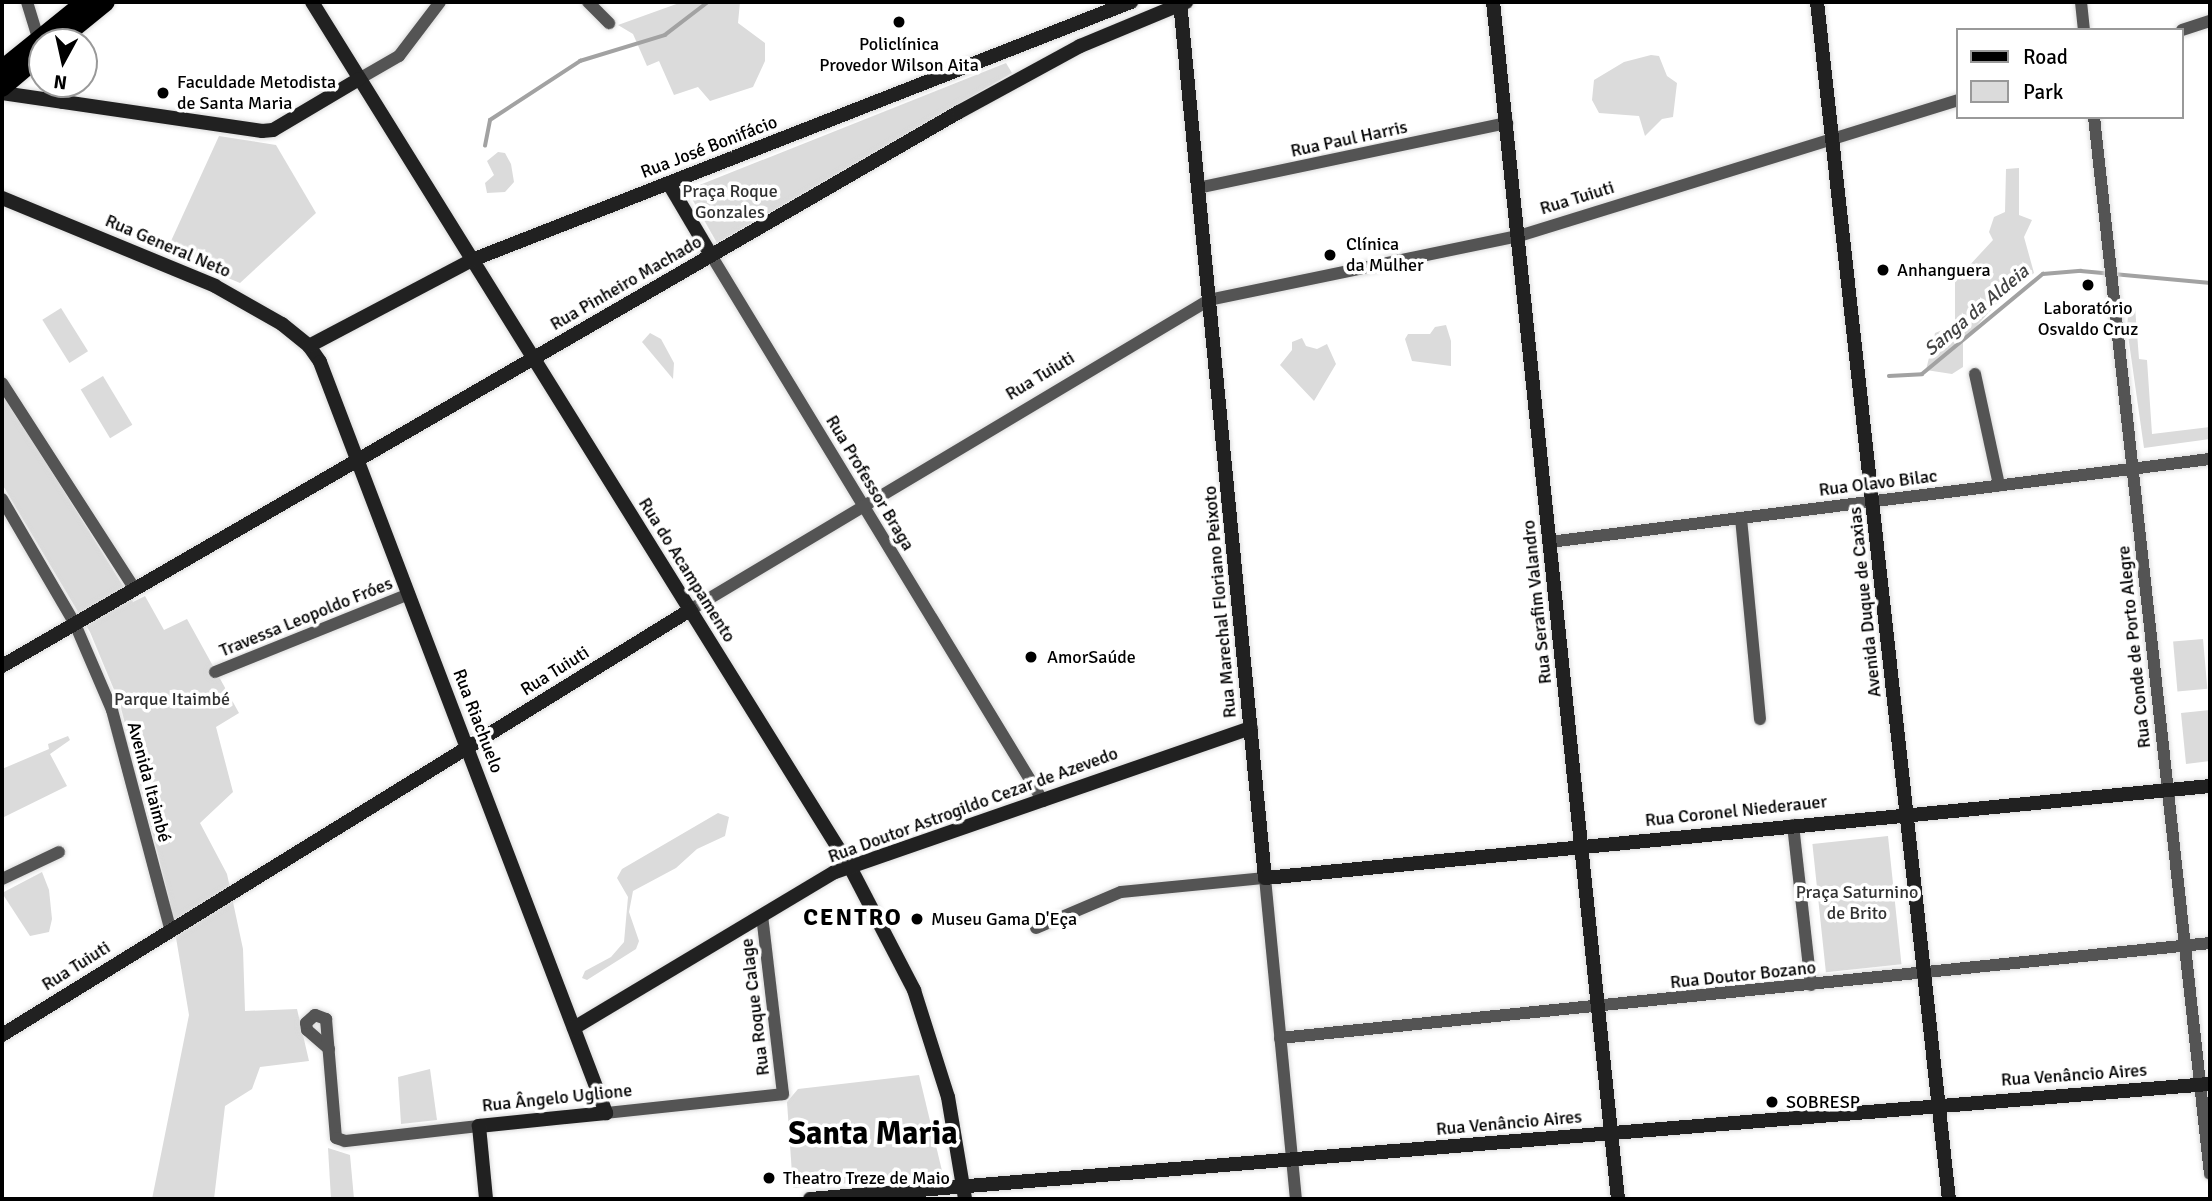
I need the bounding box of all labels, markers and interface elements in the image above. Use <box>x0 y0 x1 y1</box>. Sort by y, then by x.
marker: Policlínica Provedor Wilson Aita <box>889 12 909 32</box>
north arrow <box>28 28 98 98</box>
legend <box>1956 28 2184 119</box>
place label: Policlínica Provedor Wilson Aita <box>819 34 979 76</box>
text: Road <box>2023 44 2068 70</box>
text: N <box>52 69 69 95</box>
place label: Faculdade Metodista de Santa Maria <box>177 72 336 114</box>
text: Park <box>2023 79 2063 105</box>
marker: Faculdade Metodista de Santa Maria <box>155 85 171 101</box>
street label: Rua José Bonifácio <box>638 111 780 183</box>
street label: Rua Paul Harris <box>1289 116 1409 162</box>
street label: Rua Tuiuti <box>1537 176 1617 220</box>
park label: Praça Roque Gonzales <box>682 181 778 224</box>
street label: Rua General Neto <box>102 210 234 282</box>
street label: Rua Pinheiro Machado <box>546 231 706 335</box>
place label: Clínica da Mulher <box>1346 234 1424 276</box>
marker: Clínica da Mulher <box>1320 245 1340 265</box>
place label: Anhanguera <box>1897 259 1991 281</box>
water label: Sanga da Aldeia <box>1920 261 2034 361</box>
marker: Anhanguera <box>1875 262 1891 278</box>
marker: Laboratório Osvaldo Cruz <box>2078 275 2098 295</box>
place label: Laboratório Osvaldo Cruz <box>2038 298 2138 340</box>
street label: Rua Tuiuti <box>1002 347 1078 405</box>
street label: Rua Professor Braga <box>821 411 919 555</box>
street label: Rua Olavo Bilac <box>1818 465 1938 501</box>
street label: Rua Marechal Floriano Peixoto <box>1199 485 1241 719</box>
street label: Rua do Acampamento <box>634 494 740 646</box>
street label: Avenida Duque de Caxias <box>1844 506 1886 698</box>
street label: Rua Serafim Valandro <box>1518 519 1556 685</box>
street label: Rua Conde de Porto Alegre <box>2113 545 2155 749</box>
street label: Travessa Leopoldo Fróes <box>216 572 396 662</box>
street label: Rua Tuiuti <box>517 642 593 700</box>
place label: AmorSaúde <box>1047 646 1136 668</box>
marker: AmorSaúde <box>1021 647 1041 667</box>
street label: Rua Riachuelo <box>448 666 508 776</box>
park label: Parque Itaimbé <box>114 688 230 710</box>
street label: Avenida Itaimbé <box>123 720 175 844</box>
street label: Rua Doutor Astrogildo Cezar de Azevedo <box>825 742 1121 868</box>
street label: Rua Coronel Niederauer <box>1644 791 1828 831</box>
park label: Praça Saturnino de Brito <box>1796 882 1918 924</box>
district label: CENTRO <box>804 904 902 932</box>
place label: Museu Gama D'Eça <box>931 908 1077 930</box>
marker: Museu Gama D'Eça <box>909 911 925 927</box>
street label: Rua Tuiuti <box>38 937 114 995</box>
street label: Rua Roque Calage <box>736 937 774 1077</box>
street label: Rua Doutor Bozano <box>1669 957 1817 993</box>
street label: Rua Venâncio Aires <box>2000 1059 2148 1091</box>
street label: Rua Ângelo Uglione <box>481 1079 633 1117</box>
place label: SOBRESP <box>1786 1091 1860 1113</box>
marker: SOBRESP <box>1764 1094 1780 1110</box>
street label: Rua Venâncio Aires <box>1435 1106 1583 1140</box>
district label: Santa Maria <box>788 1115 958 1153</box>
place label: Theatro Treze de Maio <box>783 1167 950 1189</box>
marker: Theatro Treze de Maio <box>761 1170 777 1186</box>

